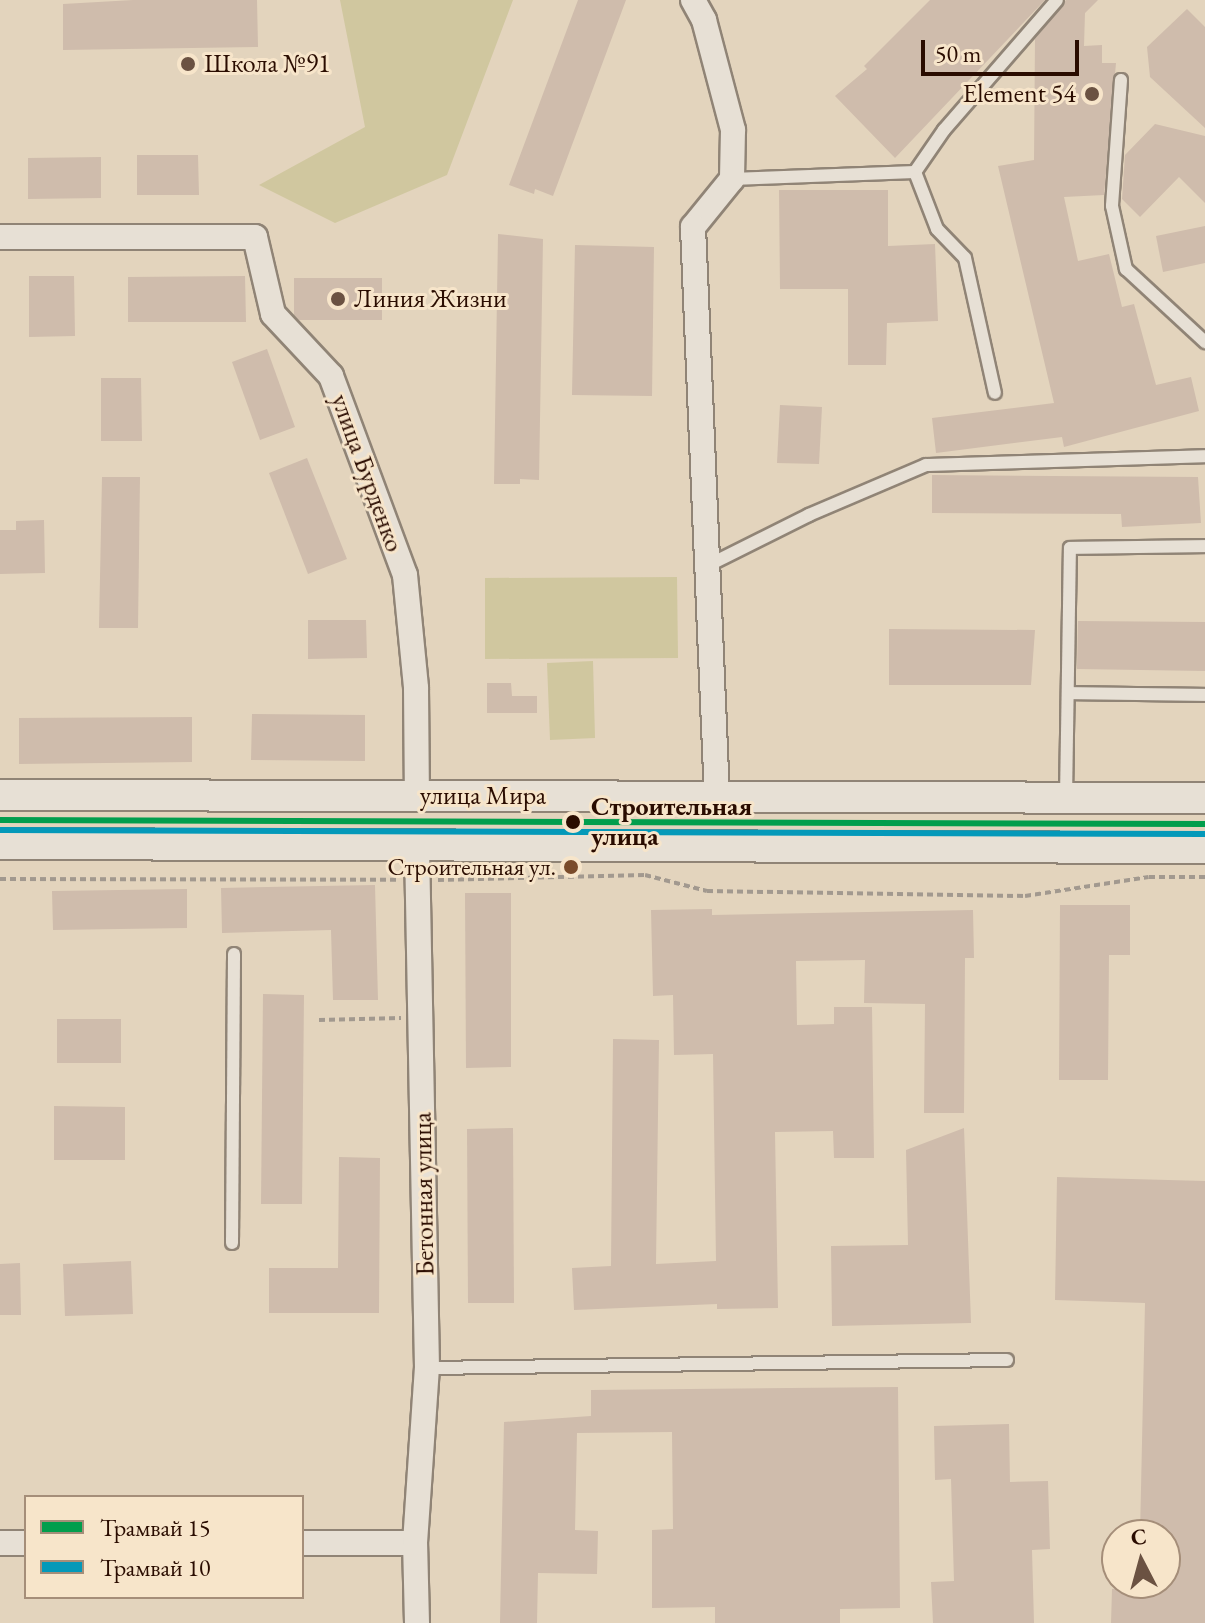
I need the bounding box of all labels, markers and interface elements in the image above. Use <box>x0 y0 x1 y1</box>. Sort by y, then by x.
scale bar <box>925 24 1083 74</box>
text: 50 m <box>935 38 982 69</box>
place label: Школа №91 <box>204 48 331 80</box>
marker: Школа №91 <box>179 55 197 73</box>
place label: Element 54 <box>963 78 1076 110</box>
marker: Element 54 <box>1083 85 1101 103</box>
place label: Линия Жизни <box>354 283 507 315</box>
marker: Линия Жизни <box>329 290 347 308</box>
street label: улица Бурденко <box>324 390 410 556</box>
street label: улица Мира <box>420 780 546 812</box>
place label: Строительная улица <box>591 791 752 852</box>
marker: Строительная улица <box>562 811 584 833</box>
place label: Строительная ул. <box>387 853 556 881</box>
marker: Строительная ул. <box>563 859 579 875</box>
street label: Бетонная улица <box>407 1112 441 1276</box>
legend <box>24 1495 304 1599</box>
text: Трамвай 15 <box>100 1512 211 1543</box>
north arrow <box>1101 1519 1181 1599</box>
text: С <box>1129 1521 1148 1552</box>
text: Трамвай 10 <box>100 1552 211 1583</box>

